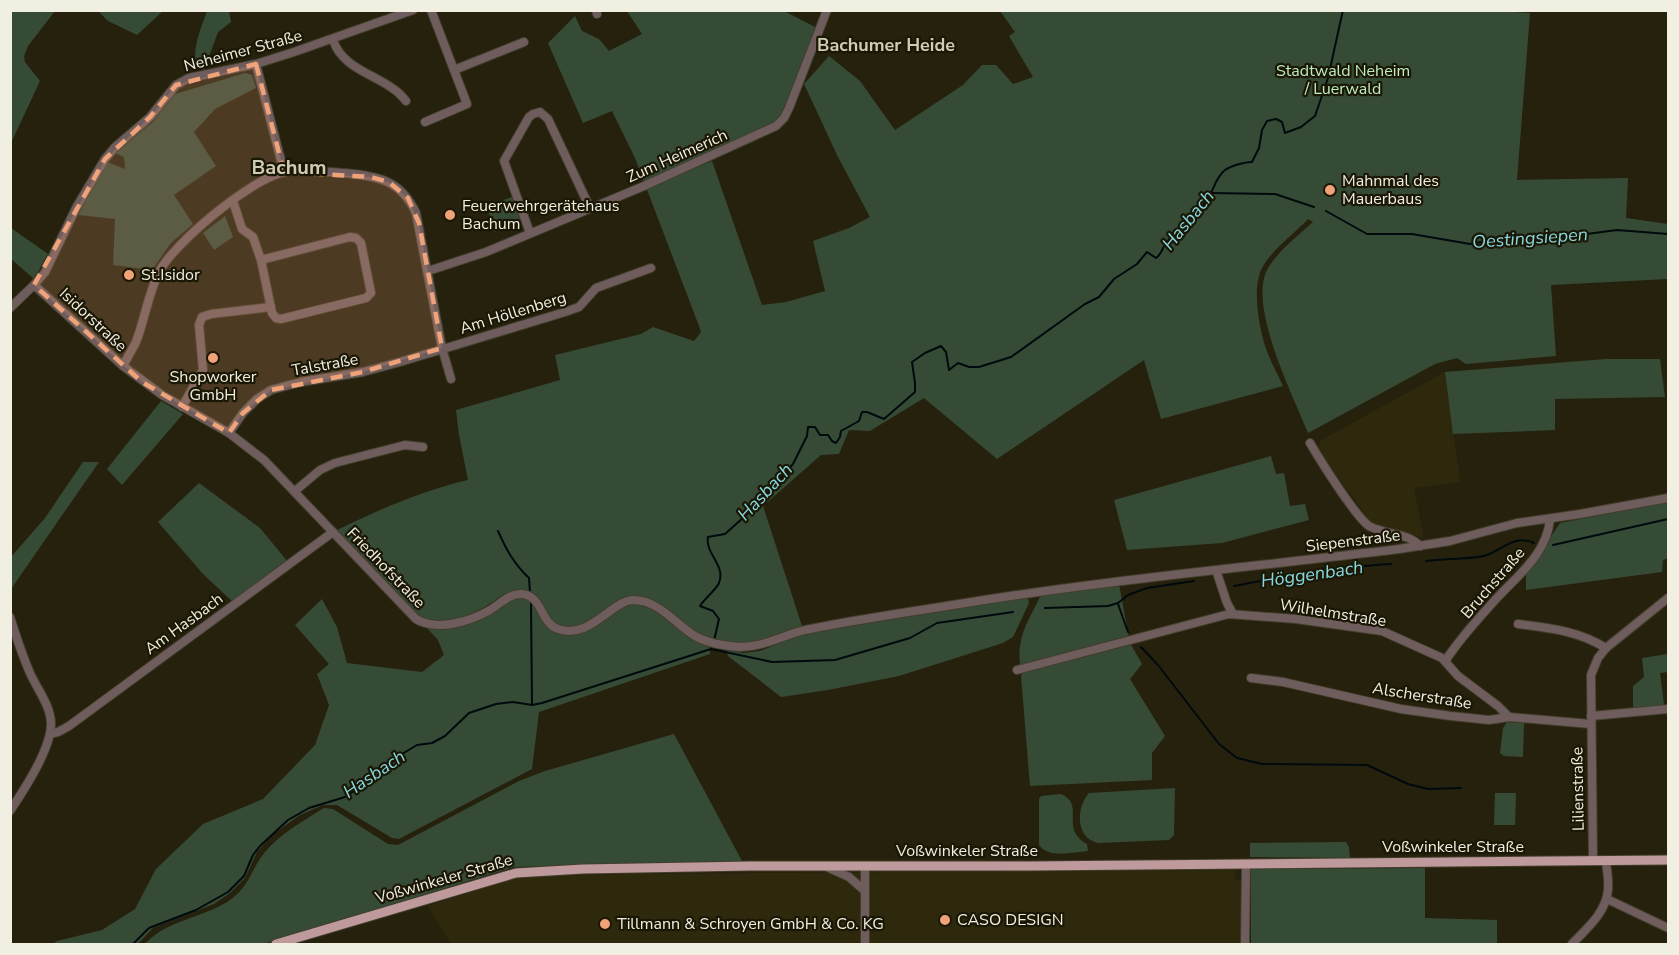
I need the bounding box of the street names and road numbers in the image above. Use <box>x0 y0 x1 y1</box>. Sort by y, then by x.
street label: Neheimer Straße <box>181 25 305 77</box>
street label: Zum Heimerich <box>623 124 731 188</box>
street label: Isidorstraße <box>54 283 132 357</box>
street label: Am Höllenberg <box>457 286 569 340</box>
street label: Talstraße <box>290 348 360 382</box>
street label: Friedhofstraße <box>342 523 430 613</box>
street label: Siepenstraße <box>1305 524 1401 558</box>
street label: Bruchstraße <box>1456 543 1530 623</box>
street label: Am Hasbach <box>140 588 228 660</box>
street label: Wilhelmstraße <box>1278 594 1388 632</box>
street label: Alscherstraße <box>1371 677 1473 715</box>
street label: Lilienstraße <box>1566 747 1590 831</box>
street label: Voßwinkeler Straße <box>1381 836 1524 858</box>
street label: Voßwinkeler Straße <box>895 840 1038 862</box>
street label: Voßwinkeler Straße <box>372 849 515 909</box>

